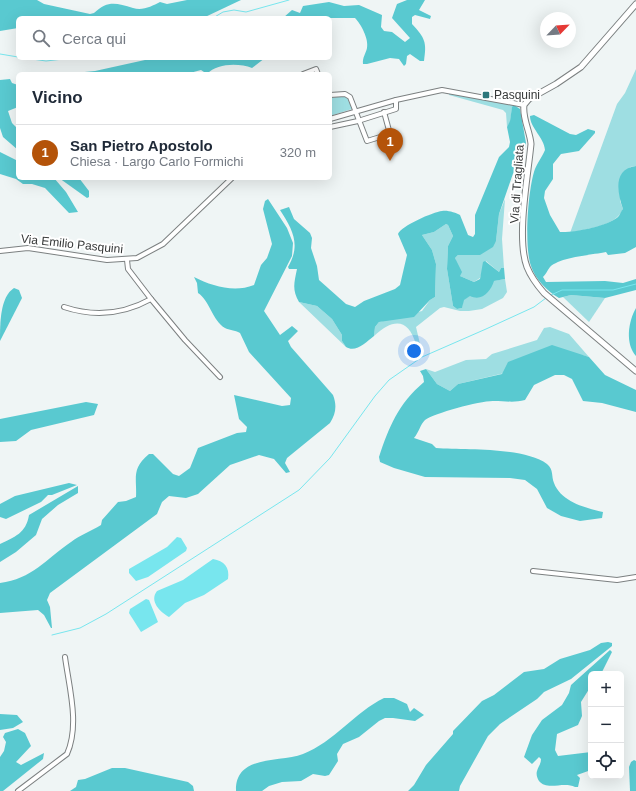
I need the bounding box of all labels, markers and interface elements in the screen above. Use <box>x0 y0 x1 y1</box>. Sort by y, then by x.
north arrow <box>540 12 576 48</box>
search box <box>16 16 332 60</box>
icon: search <box>30 27 52 49</box>
text: Cerca qui <box>62 30 126 47</box>
text: Vicino <box>32 88 83 107</box>
place label: Pasquini <box>494 88 540 102</box>
marker: Pasquini <box>481 90 491 100</box>
pin: 1 <box>377 128 403 161</box>
text: San Pietro Apostolo <box>70 137 213 154</box>
street label: Via di Tragliata <box>507 144 527 224</box>
text: 1 <box>41 145 49 160</box>
text: 320 m <box>280 145 316 160</box>
text: Chiesa · Largo Carlo Formichi <box>70 154 243 169</box>
street label: Via Emilio Pasquini <box>20 232 124 256</box>
your location <box>404 341 424 361</box>
map controls <box>588 671 624 779</box>
button: + <box>588 671 624 707</box>
button: − <box>588 707 624 743</box>
button: locate <box>588 743 624 779</box>

